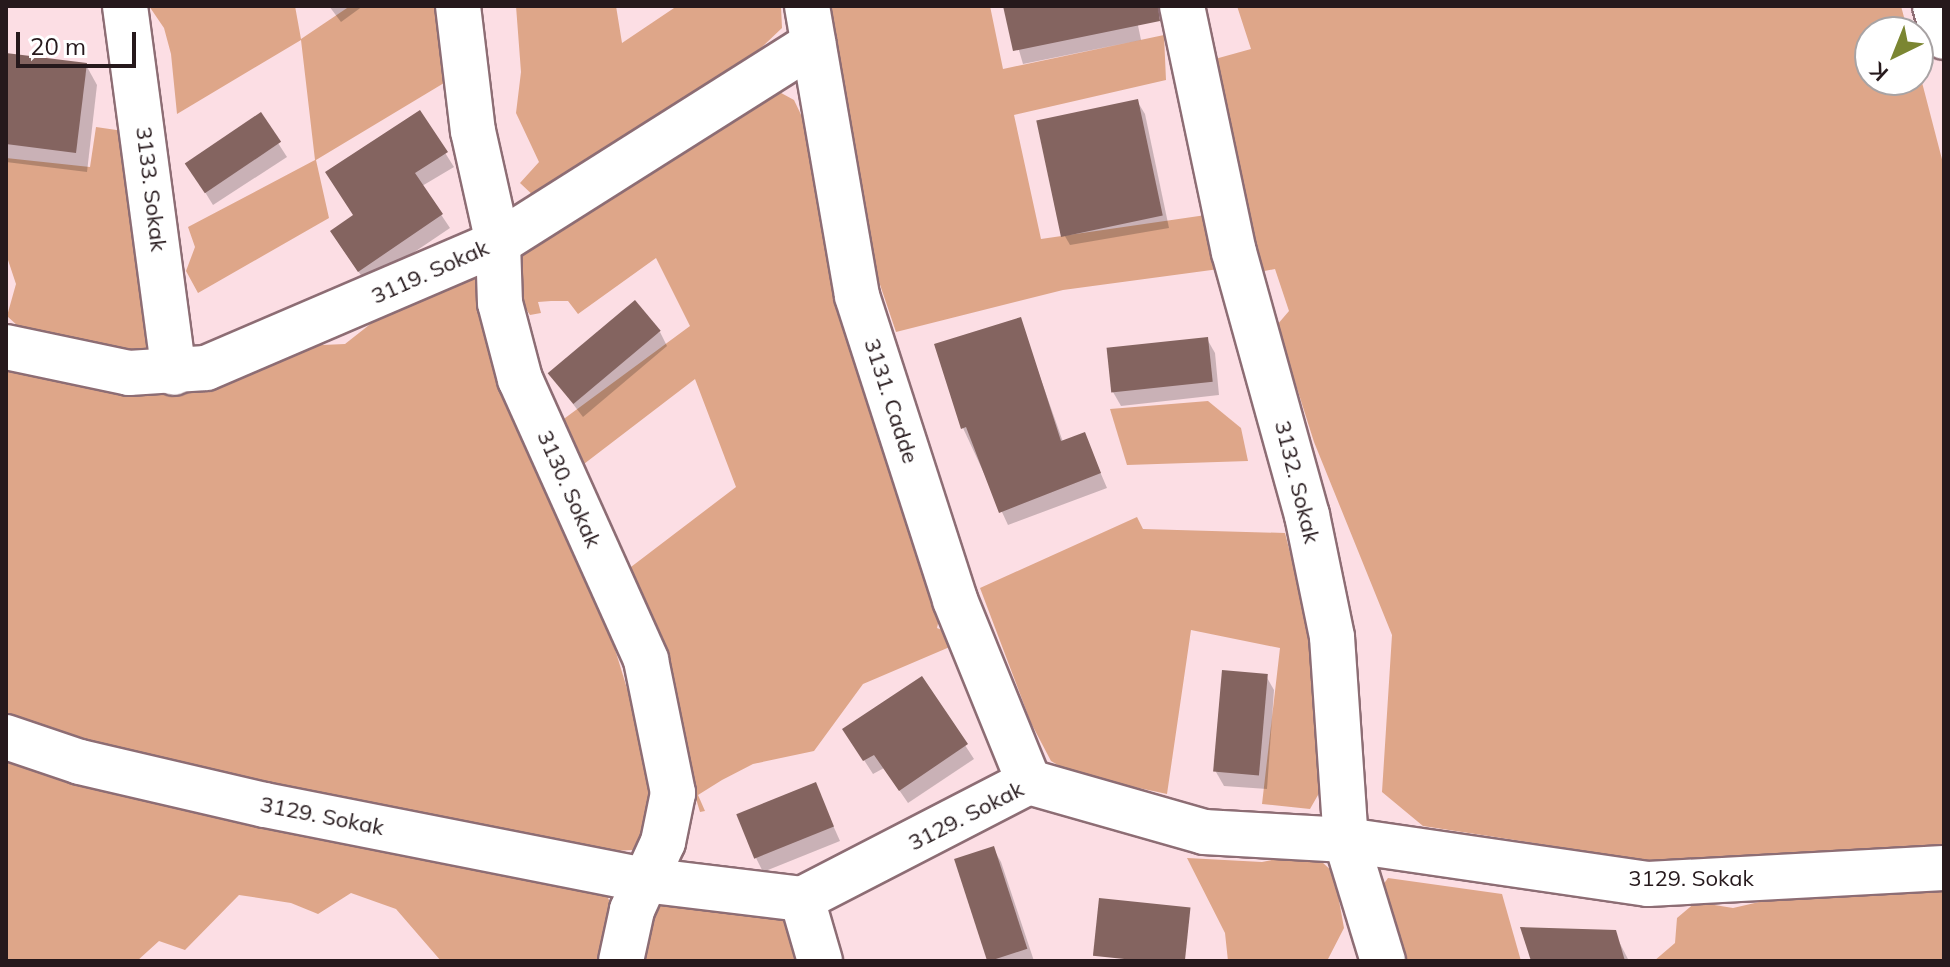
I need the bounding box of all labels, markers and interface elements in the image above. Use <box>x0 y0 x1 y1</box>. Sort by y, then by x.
scale bar <box>20 16 140 66</box>
north arrow <box>1854 16 1934 96</box>
text: 20 m <box>30 31 86 61</box>
text: K <box>1864 57 1894 87</box>
street label: 3133. Sokak <box>130 125 172 253</box>
street label: 3119. Sokak <box>367 234 493 310</box>
street label: 3131. Cadde <box>858 335 924 467</box>
street label: 3132. Sokak <box>1269 418 1325 546</box>
street label: 3130. Sokak <box>531 426 607 552</box>
street label: 3129. Sokak <box>904 776 1028 856</box>
street label: 3129. Sokak <box>258 791 386 841</box>
street label: 3129. Sokak <box>1628 866 1754 892</box>

